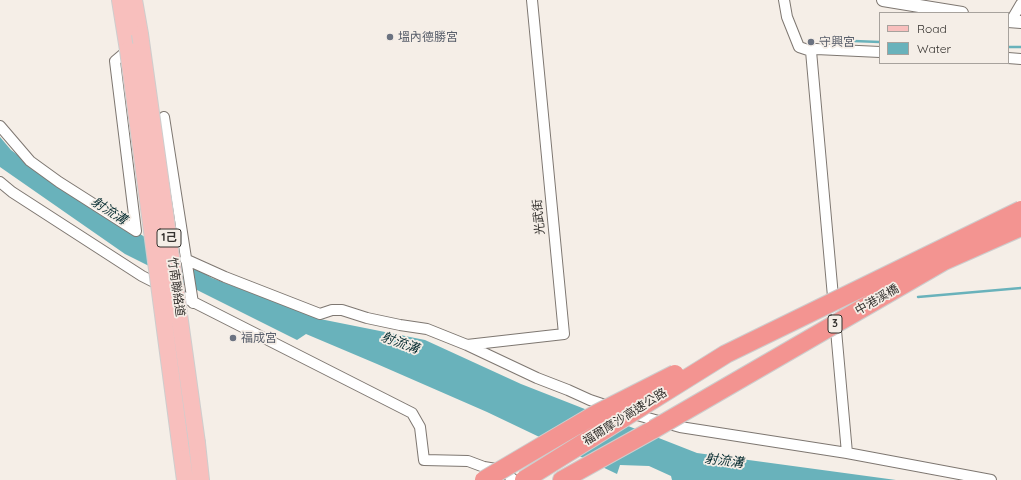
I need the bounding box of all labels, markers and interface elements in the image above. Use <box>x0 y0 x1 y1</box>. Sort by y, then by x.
legend <box>879 12 1009 64</box>
text: Road <box>917 21 947 36</box>
place label: 塭內德勝宮 <box>398 30 458 44</box>
marker: 塭內德勝宮 <box>385 32 395 42</box>
place label: 守興宮 <box>819 35 855 49</box>
marker: 守興宮 <box>806 37 816 47</box>
text: Water <box>917 41 951 56</box>
water label: 射流溝 <box>88 194 130 228</box>
street label: 光武街 <box>530 198 548 236</box>
road number: 1己 <box>157 229 181 247</box>
street label: 竹南聯絡道 <box>165 256 187 318</box>
street label: 中港溪橋 <box>853 282 901 318</box>
road number: 3 <box>828 315 842 333</box>
water label: 射流溝 <box>379 329 421 357</box>
place label: 福成宮 <box>241 331 277 345</box>
marker: 福成宮 <box>228 333 238 343</box>
street label: 福爾摩沙高速公路 <box>580 385 670 449</box>
water label: 射流溝 <box>704 451 744 471</box>

